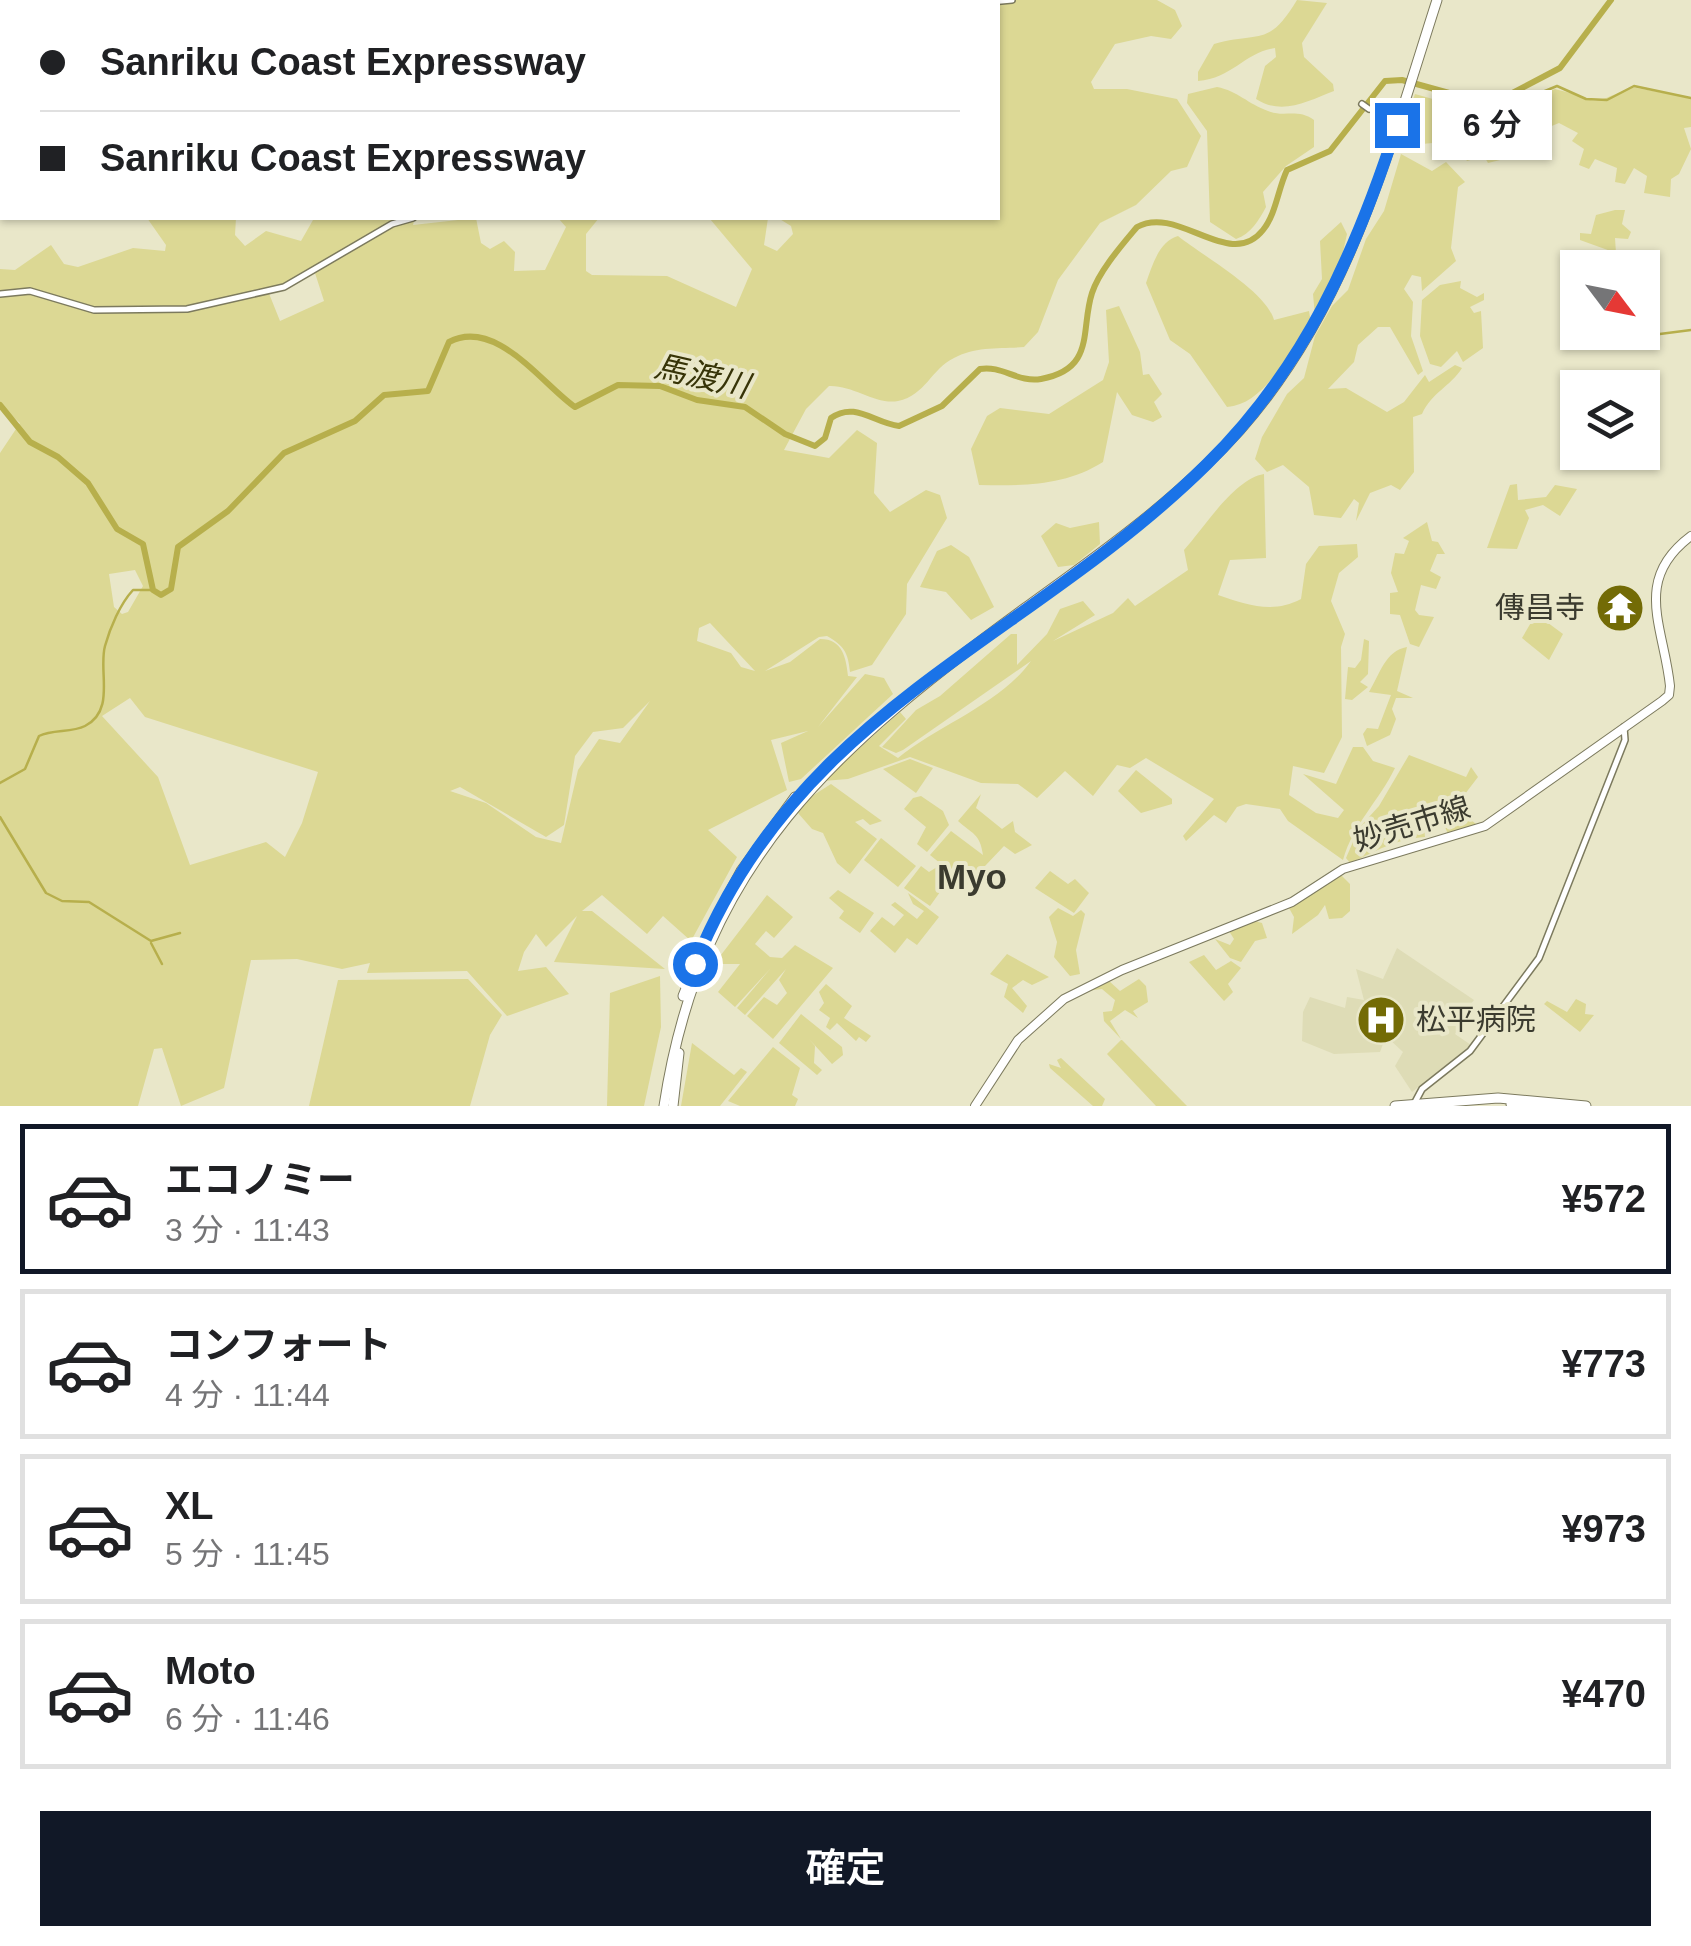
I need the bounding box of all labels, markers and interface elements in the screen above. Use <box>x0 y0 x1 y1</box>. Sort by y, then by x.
text: Sanriku Coast Expressway <box>100 41 586 83</box>
callout: 6 分 <box>1432 90 1552 160</box>
route end <box>1375 103 1420 148</box>
text: 6 分 <box>1463 107 1521 143</box>
text: Sanriku Coast Expressway <box>100 137 586 179</box>
north arrow <box>1560 250 1660 350</box>
map controls <box>1560 250 1660 470</box>
water label: 馬渡川 <box>651 348 756 405</box>
button: layers <box>1560 370 1660 470</box>
temple icon: 傳昌寺 <box>1594 582 1646 634</box>
place label: 傳昌寺 <box>1495 591 1585 624</box>
street label: 妙売市線 <box>1350 790 1474 857</box>
district label: Myo <box>937 857 1007 896</box>
route start <box>673 942 718 987</box>
hospital icon: 松平病院 <box>1355 994 1407 1046</box>
place label: 松平病院 <box>1416 1003 1536 1036</box>
icon: car <box>45 1154 135 1244</box>
text: エコノミー <box>165 1159 355 1201</box>
text: ¥572 <box>1561 1178 1646 1220</box>
text: 3 分 · 11:43 <box>165 1212 330 1248</box>
icon: car <box>45 1319 135 1409</box>
text: コンフォート <box>165 1324 392 1366</box>
text: ¥773 <box>1561 1343 1646 1385</box>
text: 4 分 · 11:44 <box>165 1377 330 1413</box>
icon: car <box>45 1484 135 1574</box>
text: XL <box>165 1485 214 1527</box>
text: ¥973 <box>1561 1508 1646 1550</box>
text: 5 分 · 11:45 <box>165 1536 330 1572</box>
icon: car <box>45 1649 135 1739</box>
text: Moto <box>165 1650 256 1692</box>
text: ¥470 <box>1561 1673 1646 1715</box>
text: 6 分 · 11:46 <box>165 1701 330 1737</box>
button: 確定 <box>40 1811 1651 1926</box>

